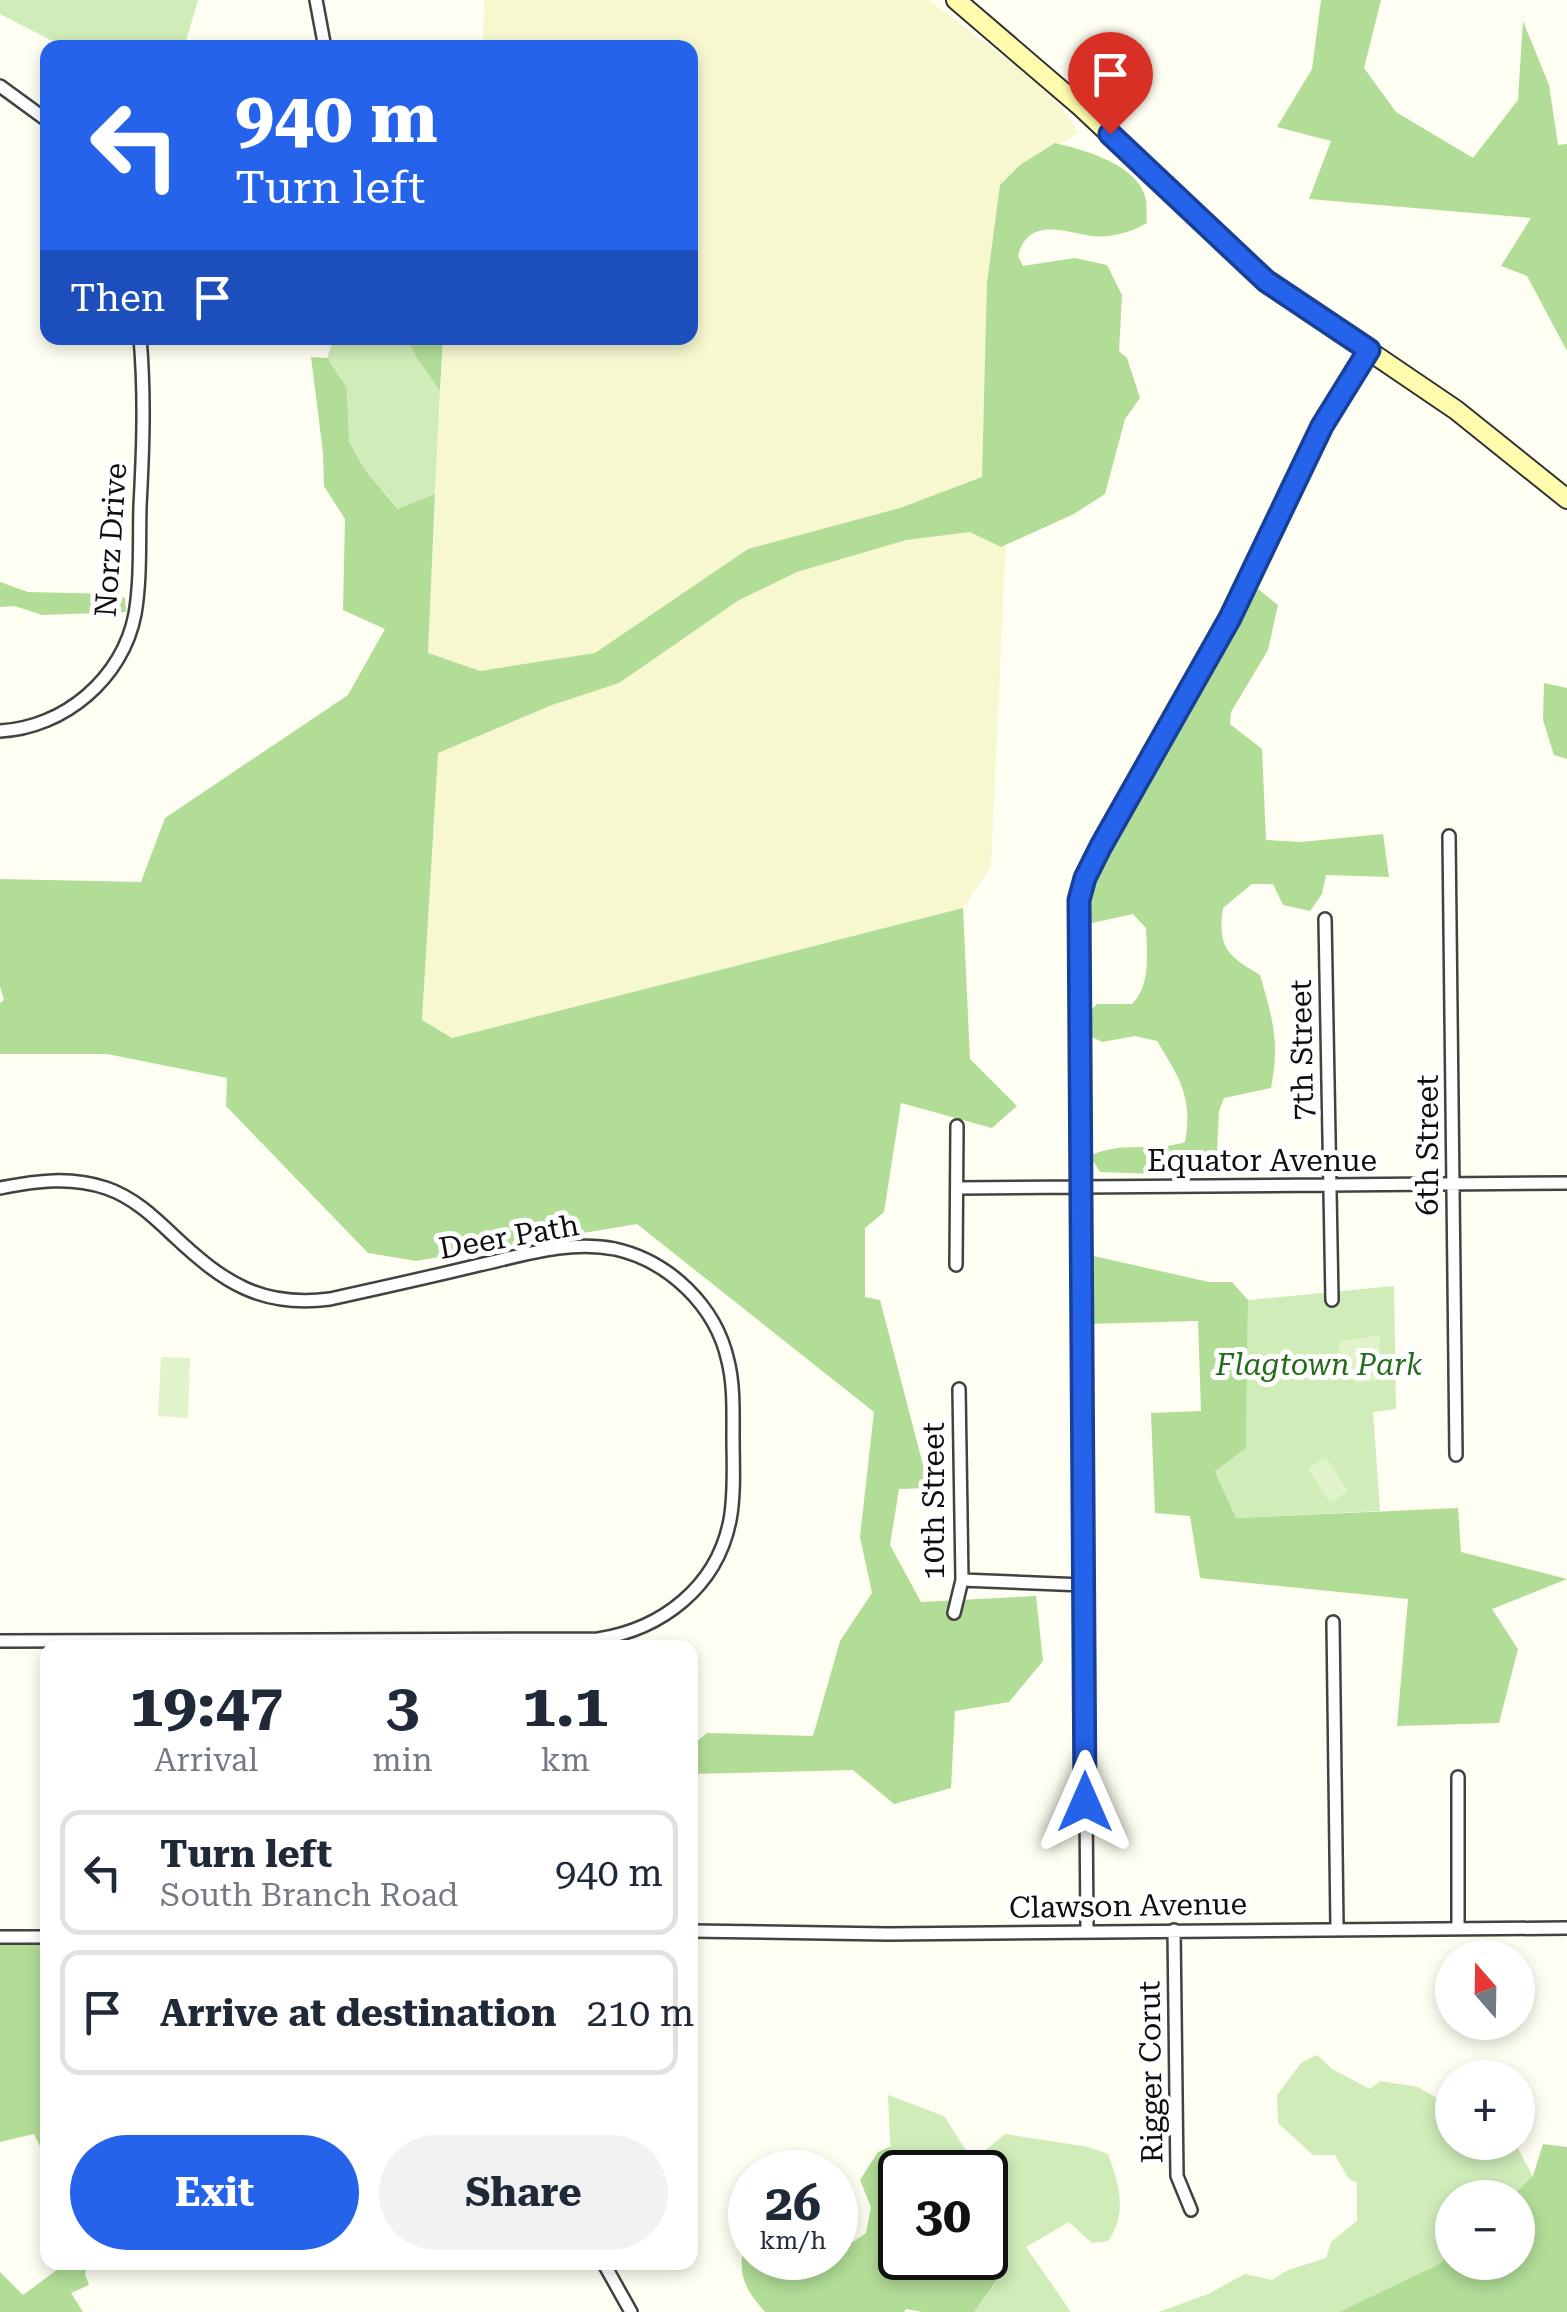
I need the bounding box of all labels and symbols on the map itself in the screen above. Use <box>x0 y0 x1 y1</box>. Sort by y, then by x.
pin <box>1068 32 1153 135</box>
street label: Norz Drive <box>88 462 133 618</box>
street label: 7th Street <box>1283 979 1320 1121</box>
street label: 6th Street <box>1410 1075 1445 1216</box>
street label: Equator Avenue <box>1147 1143 1377 1178</box>
street label: Deer Path <box>436 1207 582 1266</box>
park label: Flagtown Park <box>1215 1347 1423 1382</box>
street label: 10th Street <box>916 1422 951 1580</box>
position arrow <box>1033 1750 1137 1854</box>
street label: Clawson Avenue <box>1009 1886 1247 1925</box>
north arrow <box>1435 1940 1535 2040</box>
street label: Rigger Corut <box>1131 1980 1170 2164</box>
speed limit sign: 30 <box>878 2150 1008 2280</box>

